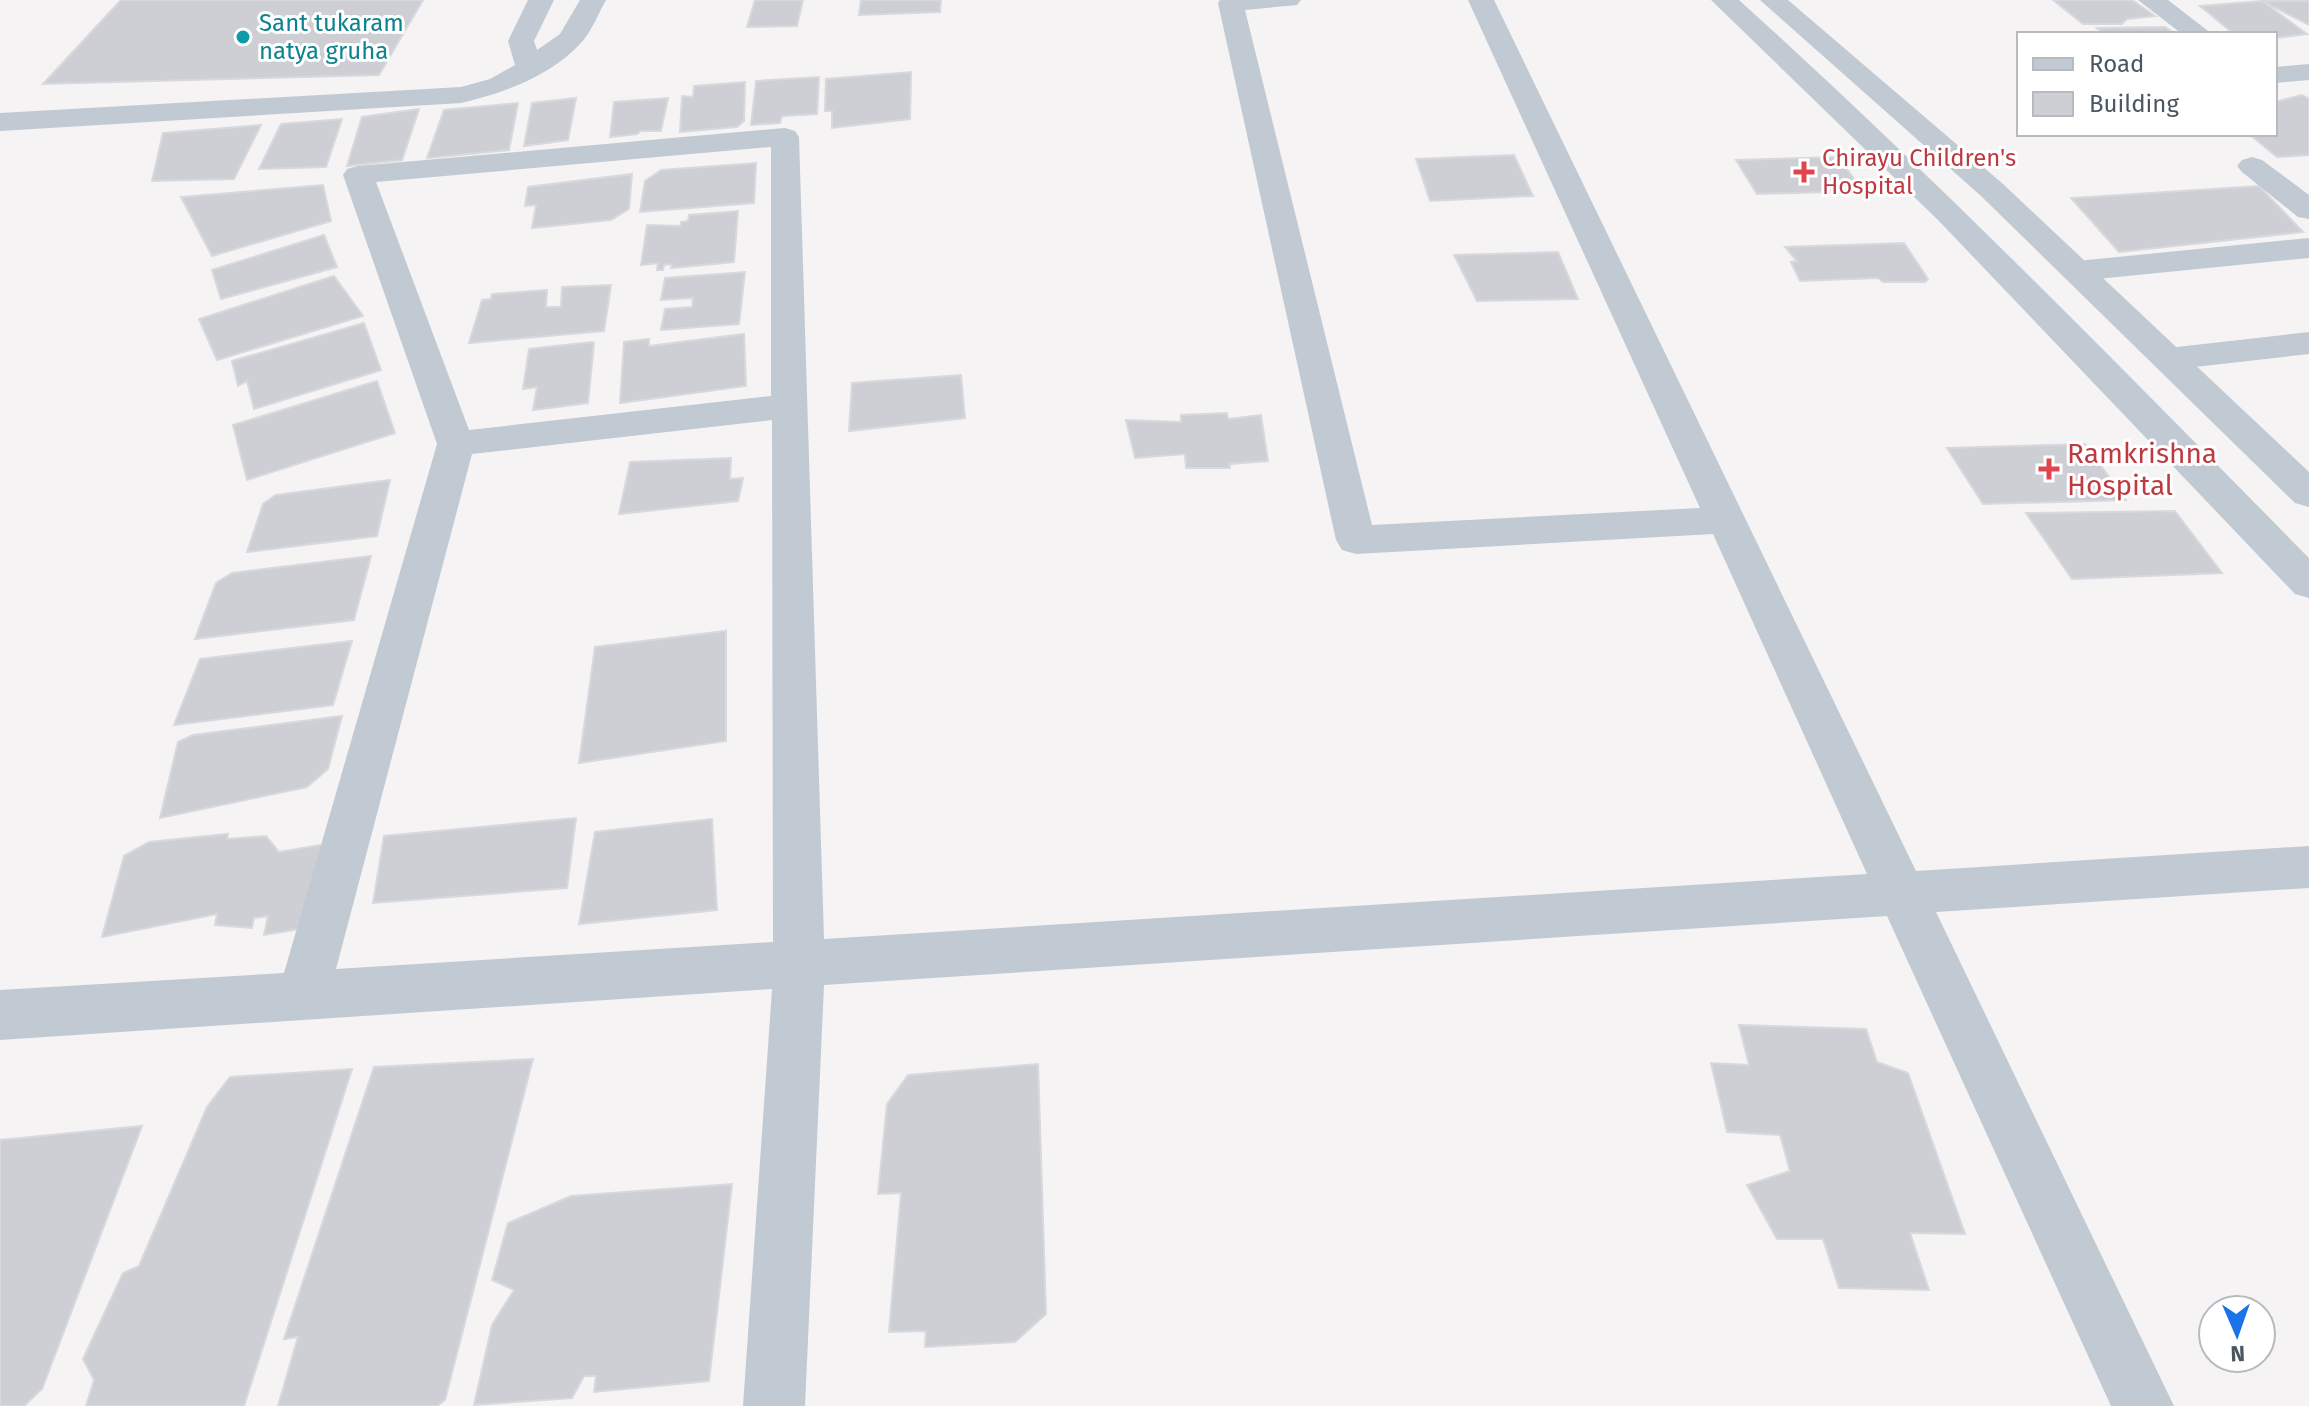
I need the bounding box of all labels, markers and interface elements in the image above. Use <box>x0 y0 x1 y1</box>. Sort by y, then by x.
place label: Sant tukaram natya gruha <box>259 9 404 65</box>
marker: Sant tukaram natya gruha <box>234 28 252 46</box>
legend <box>2017 32 2277 136</box>
text: Road <box>2089 50 2144 78</box>
text: Building <box>2089 90 2179 118</box>
place label: Chirayu Children's Hospital <box>1822 144 2016 200</box>
marker: Chirayu Children's Hospital <box>1793 161 1815 183</box>
place label: Ramkrishna Hospital <box>2067 437 2217 502</box>
marker: Ramkrishna Hospital <box>2038 458 2060 480</box>
north arrow <box>2197 1294 2277 1374</box>
text: N <box>2230 1340 2245 1367</box>

